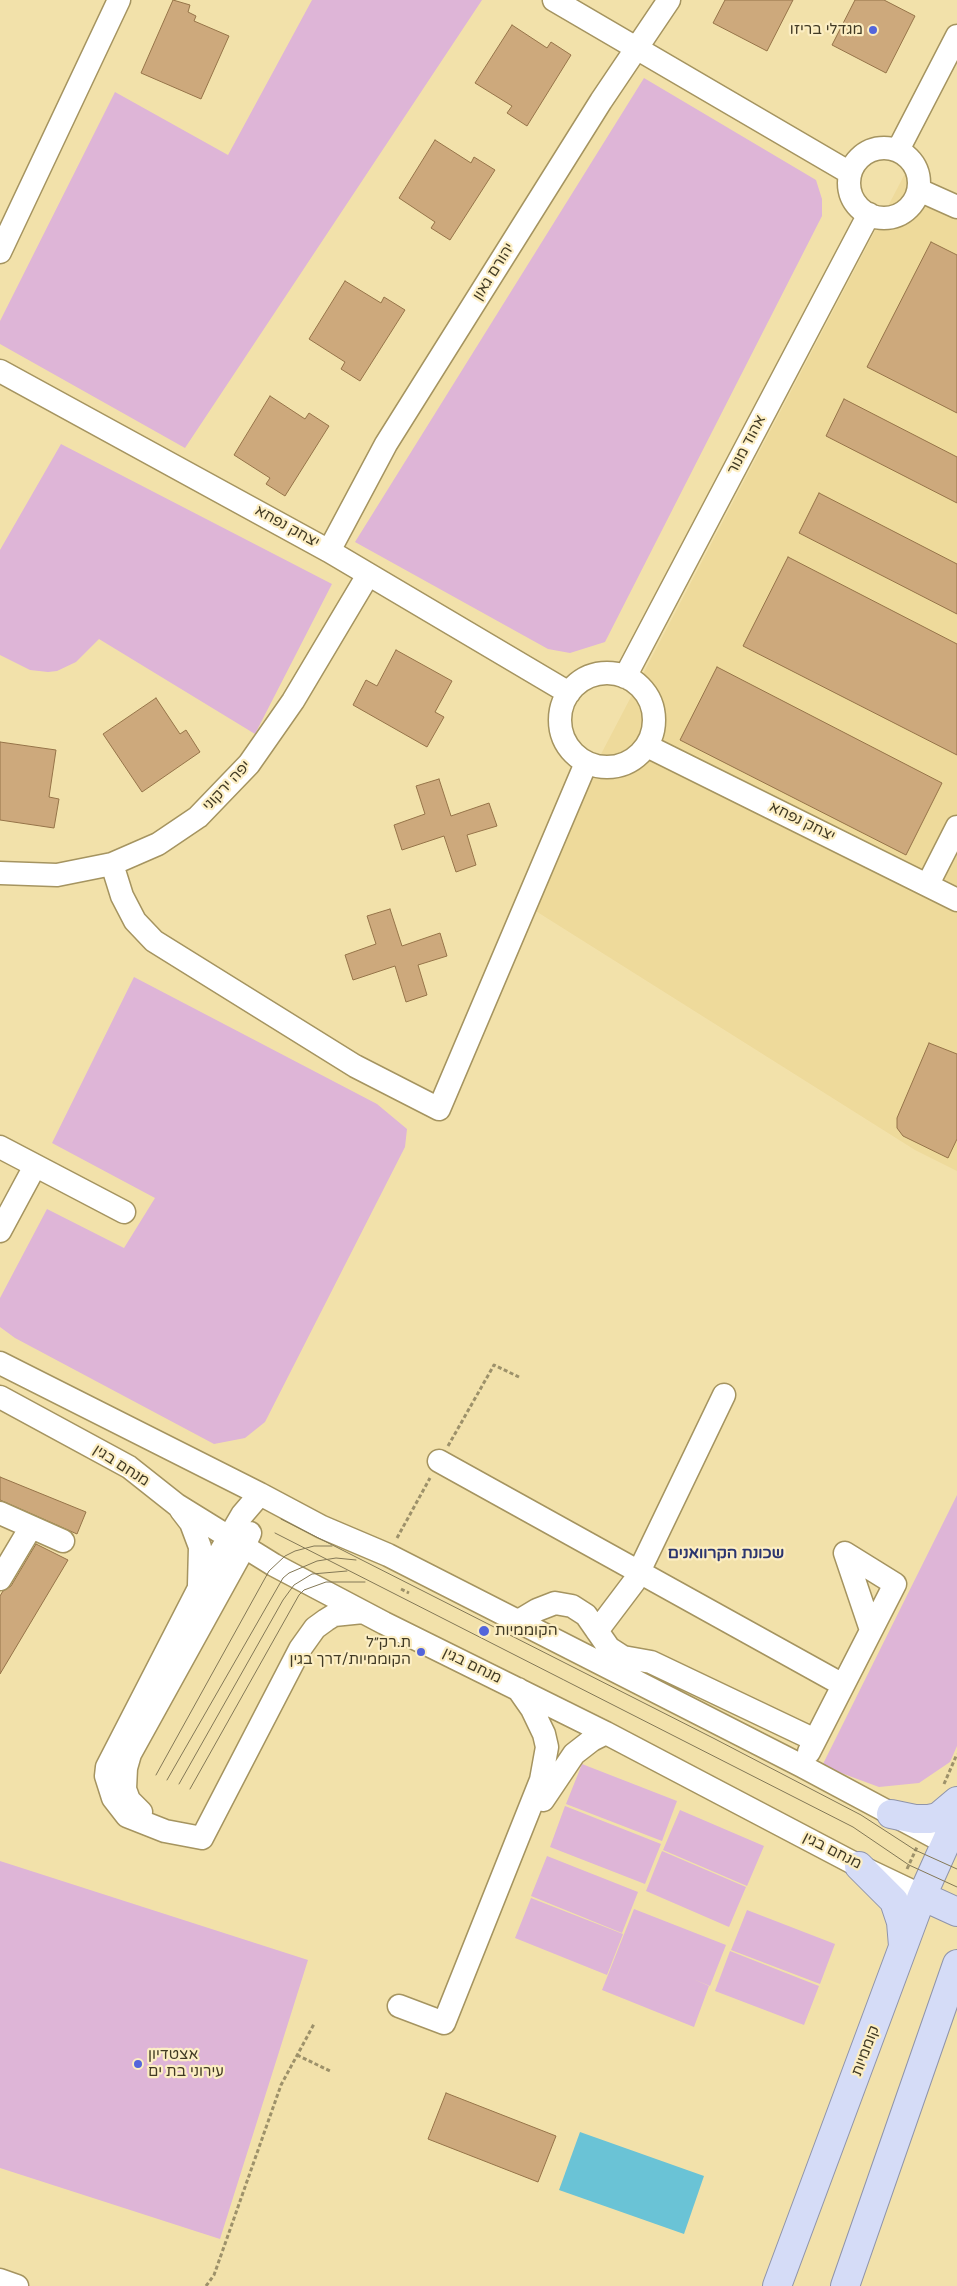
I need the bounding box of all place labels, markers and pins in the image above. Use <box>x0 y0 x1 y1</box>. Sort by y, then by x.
place label: מגדלי בריזו <box>790 21 863 39</box>
marker: מגדלי בריזו <box>867 24 879 36</box>
place label: הקוממיות <box>495 1622 558 1640</box>
marker: הקוממיות <box>477 1624 491 1638</box>
place label: ת.רק״ל הקוממיות/דרך בגין <box>290 1634 411 1669</box>
marker: ת.רק״ל הקוממיות/דרך בגין <box>415 1646 427 1658</box>
place label: אצטדיון עירוני בת ים <box>148 2046 224 2081</box>
marker: אצטדיון עירוני בת ים <box>132 2058 144 2070</box>

